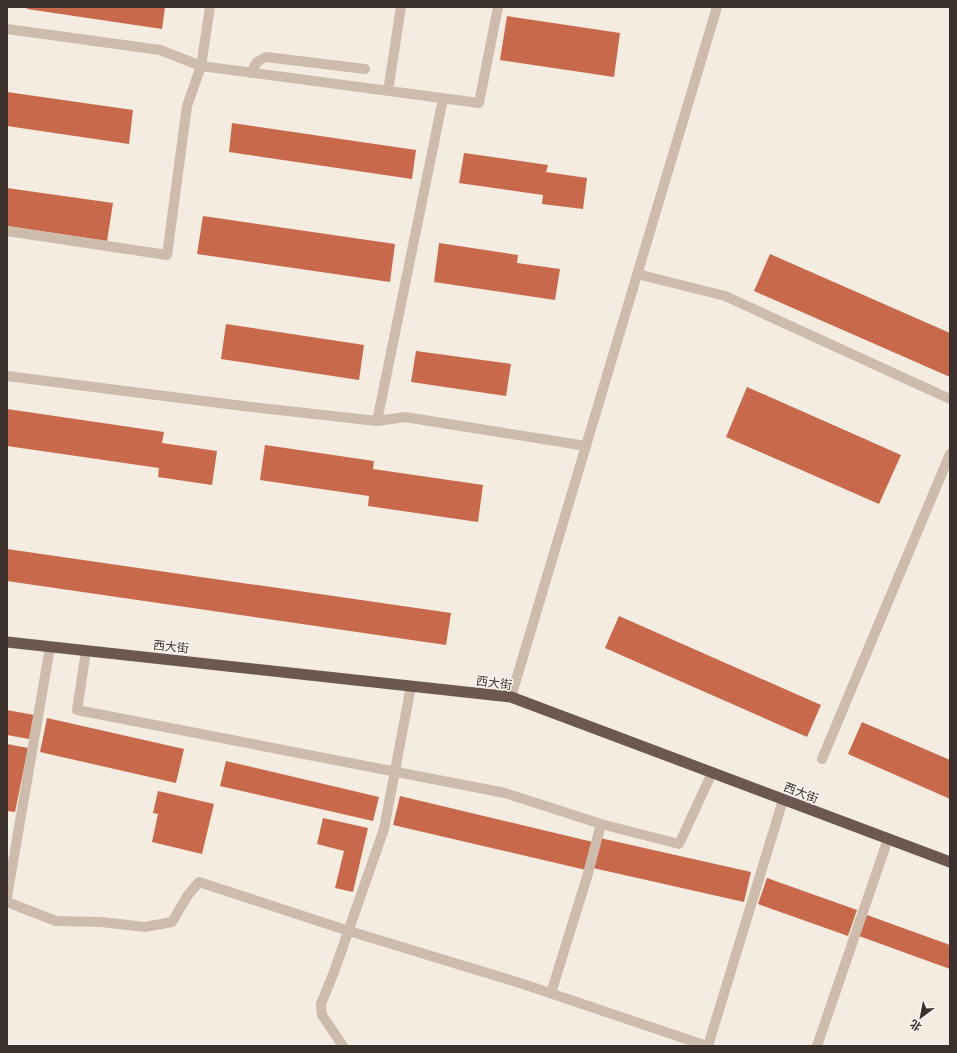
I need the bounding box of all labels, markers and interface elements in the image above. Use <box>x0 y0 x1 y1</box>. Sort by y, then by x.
street label: 西大街 <box>152 637 190 655</box>
street label: 西大街 <box>475 673 513 691</box>
street label: 西大街 <box>782 779 821 805</box>
north arrow <box>901 997 941 1037</box>
text: 北 <box>907 1017 924 1034</box>

